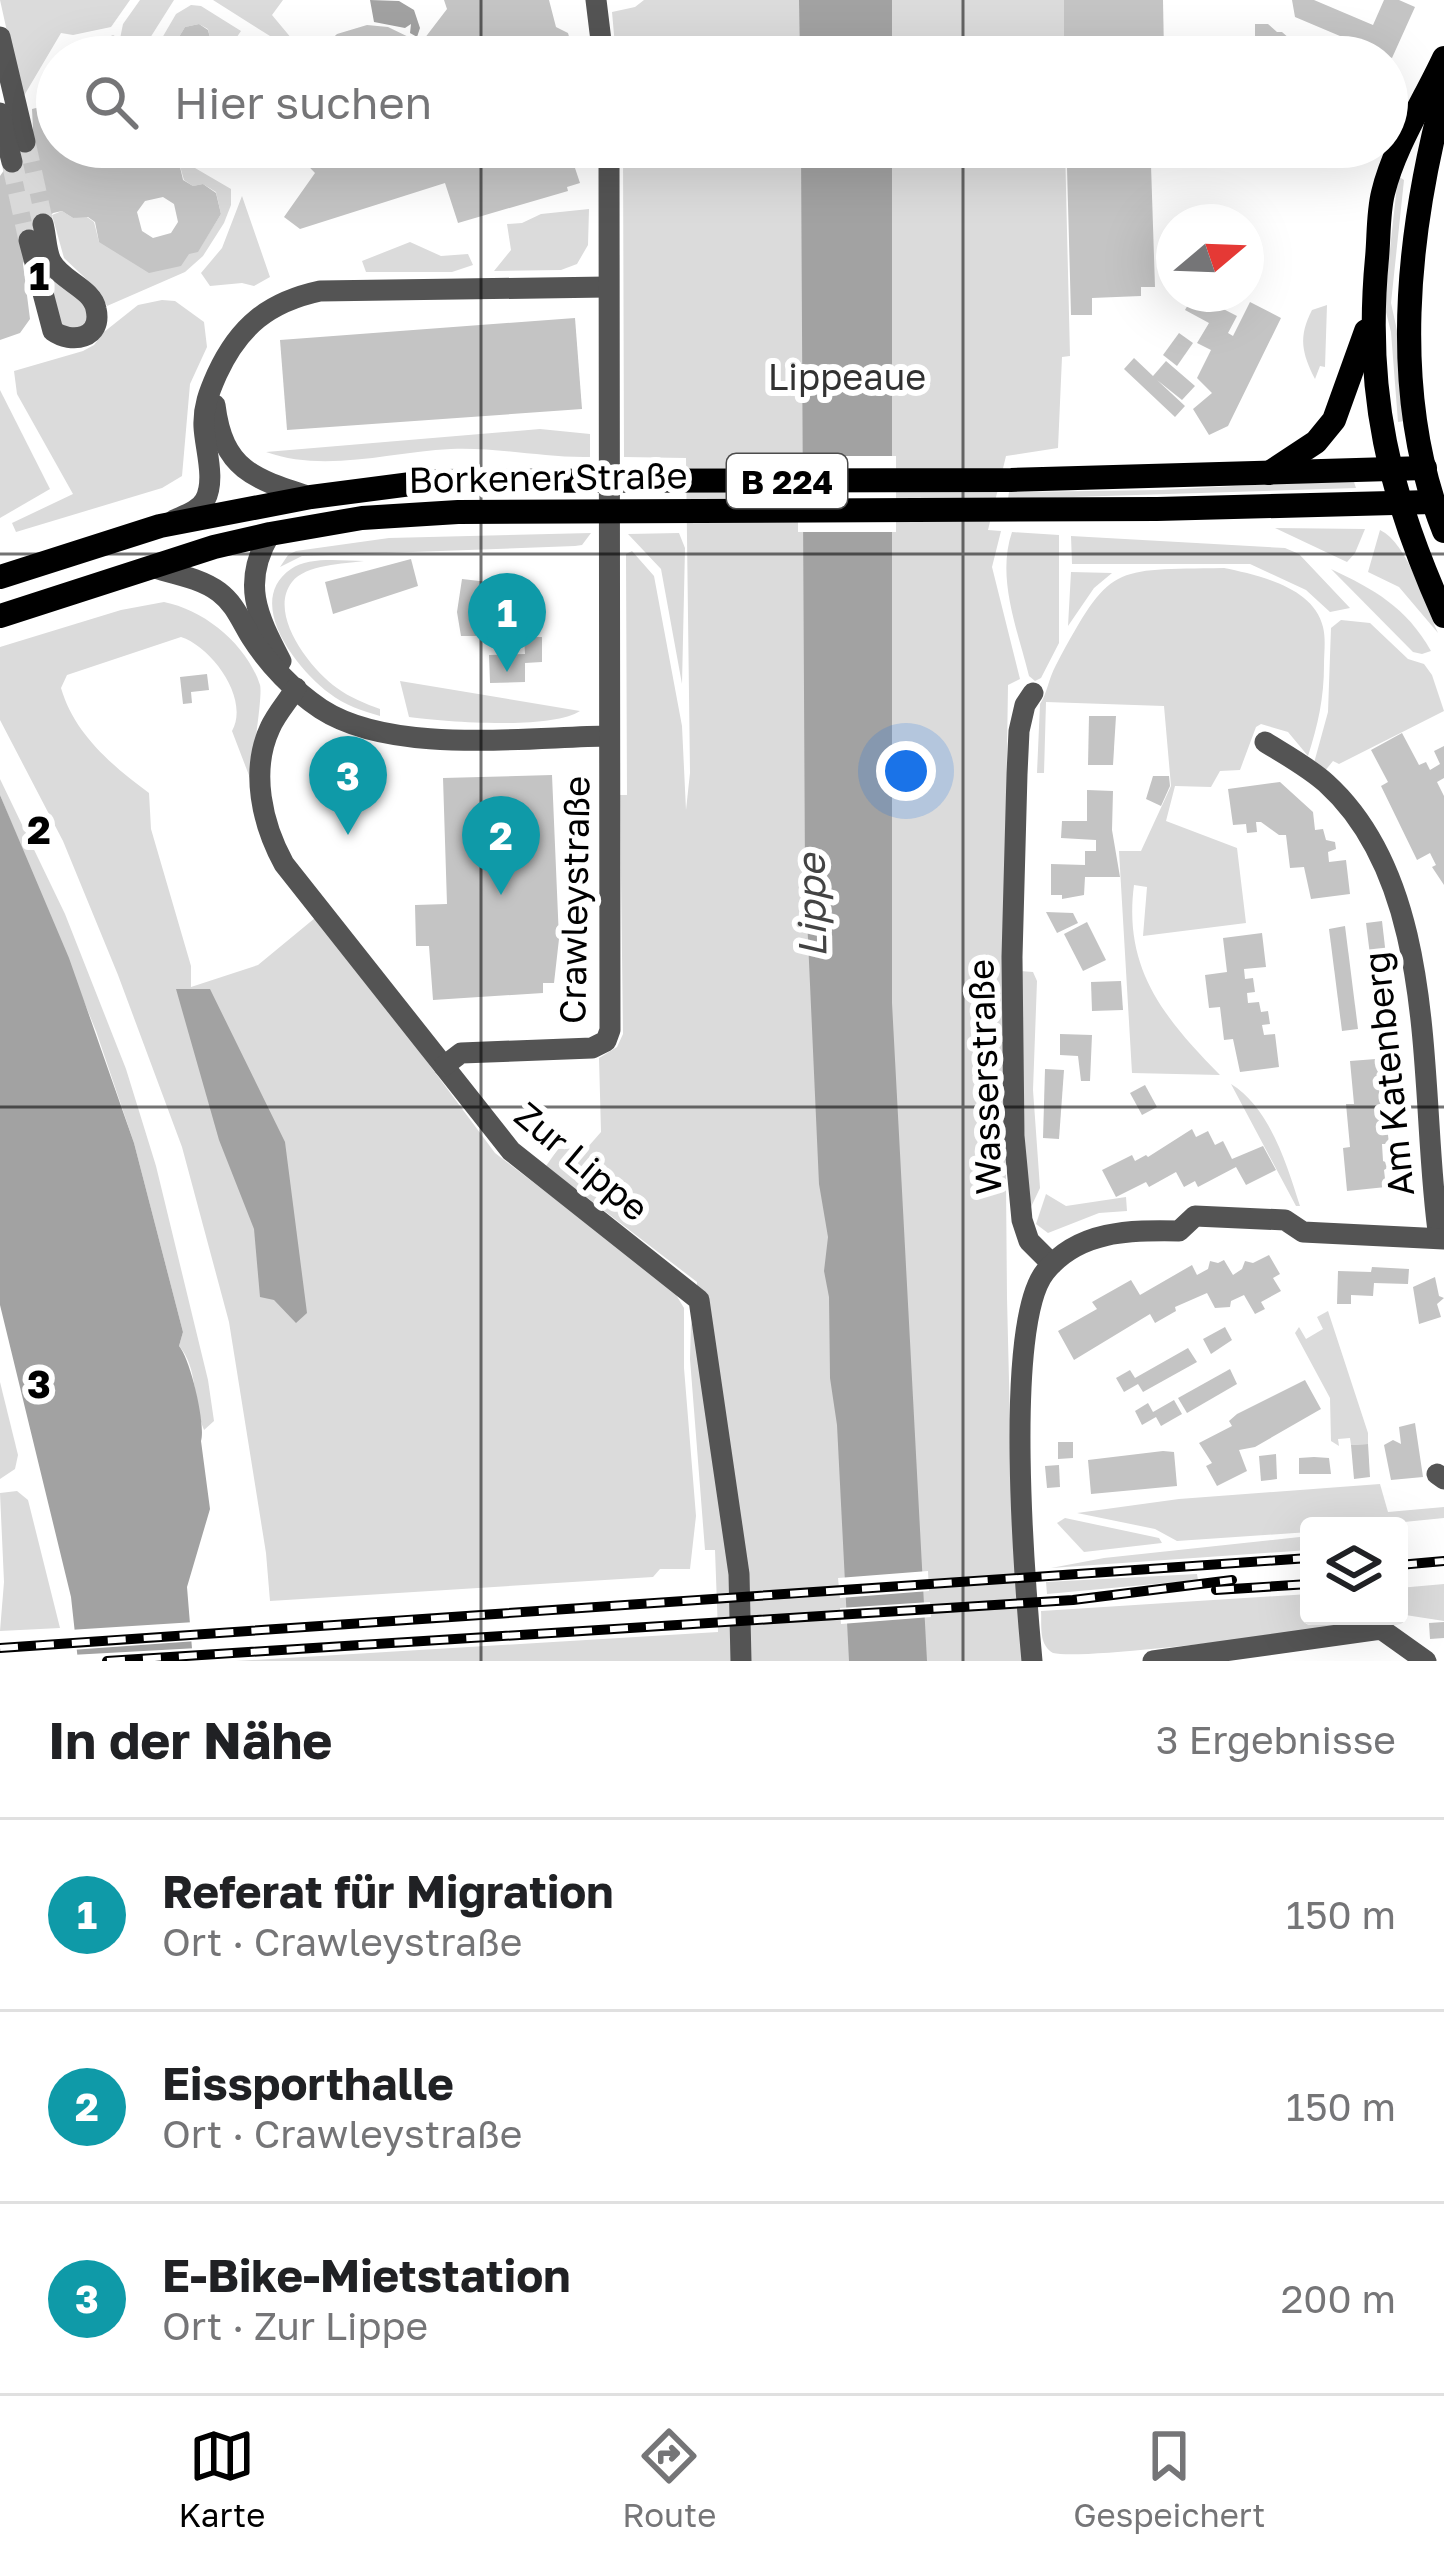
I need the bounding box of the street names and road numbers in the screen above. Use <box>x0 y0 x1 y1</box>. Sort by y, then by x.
street label: Borkener Straße <box>408 453 688 501</box>
road number: B 224 <box>727 454 847 508</box>
street label: Crawleystraße <box>550 776 598 1024</box>
street label: Am Katenberg <box>1354 950 1422 1198</box>
street label: Wasserstraße <box>958 958 1010 1196</box>
street label: Zur Lippe <box>507 1093 657 1229</box>

